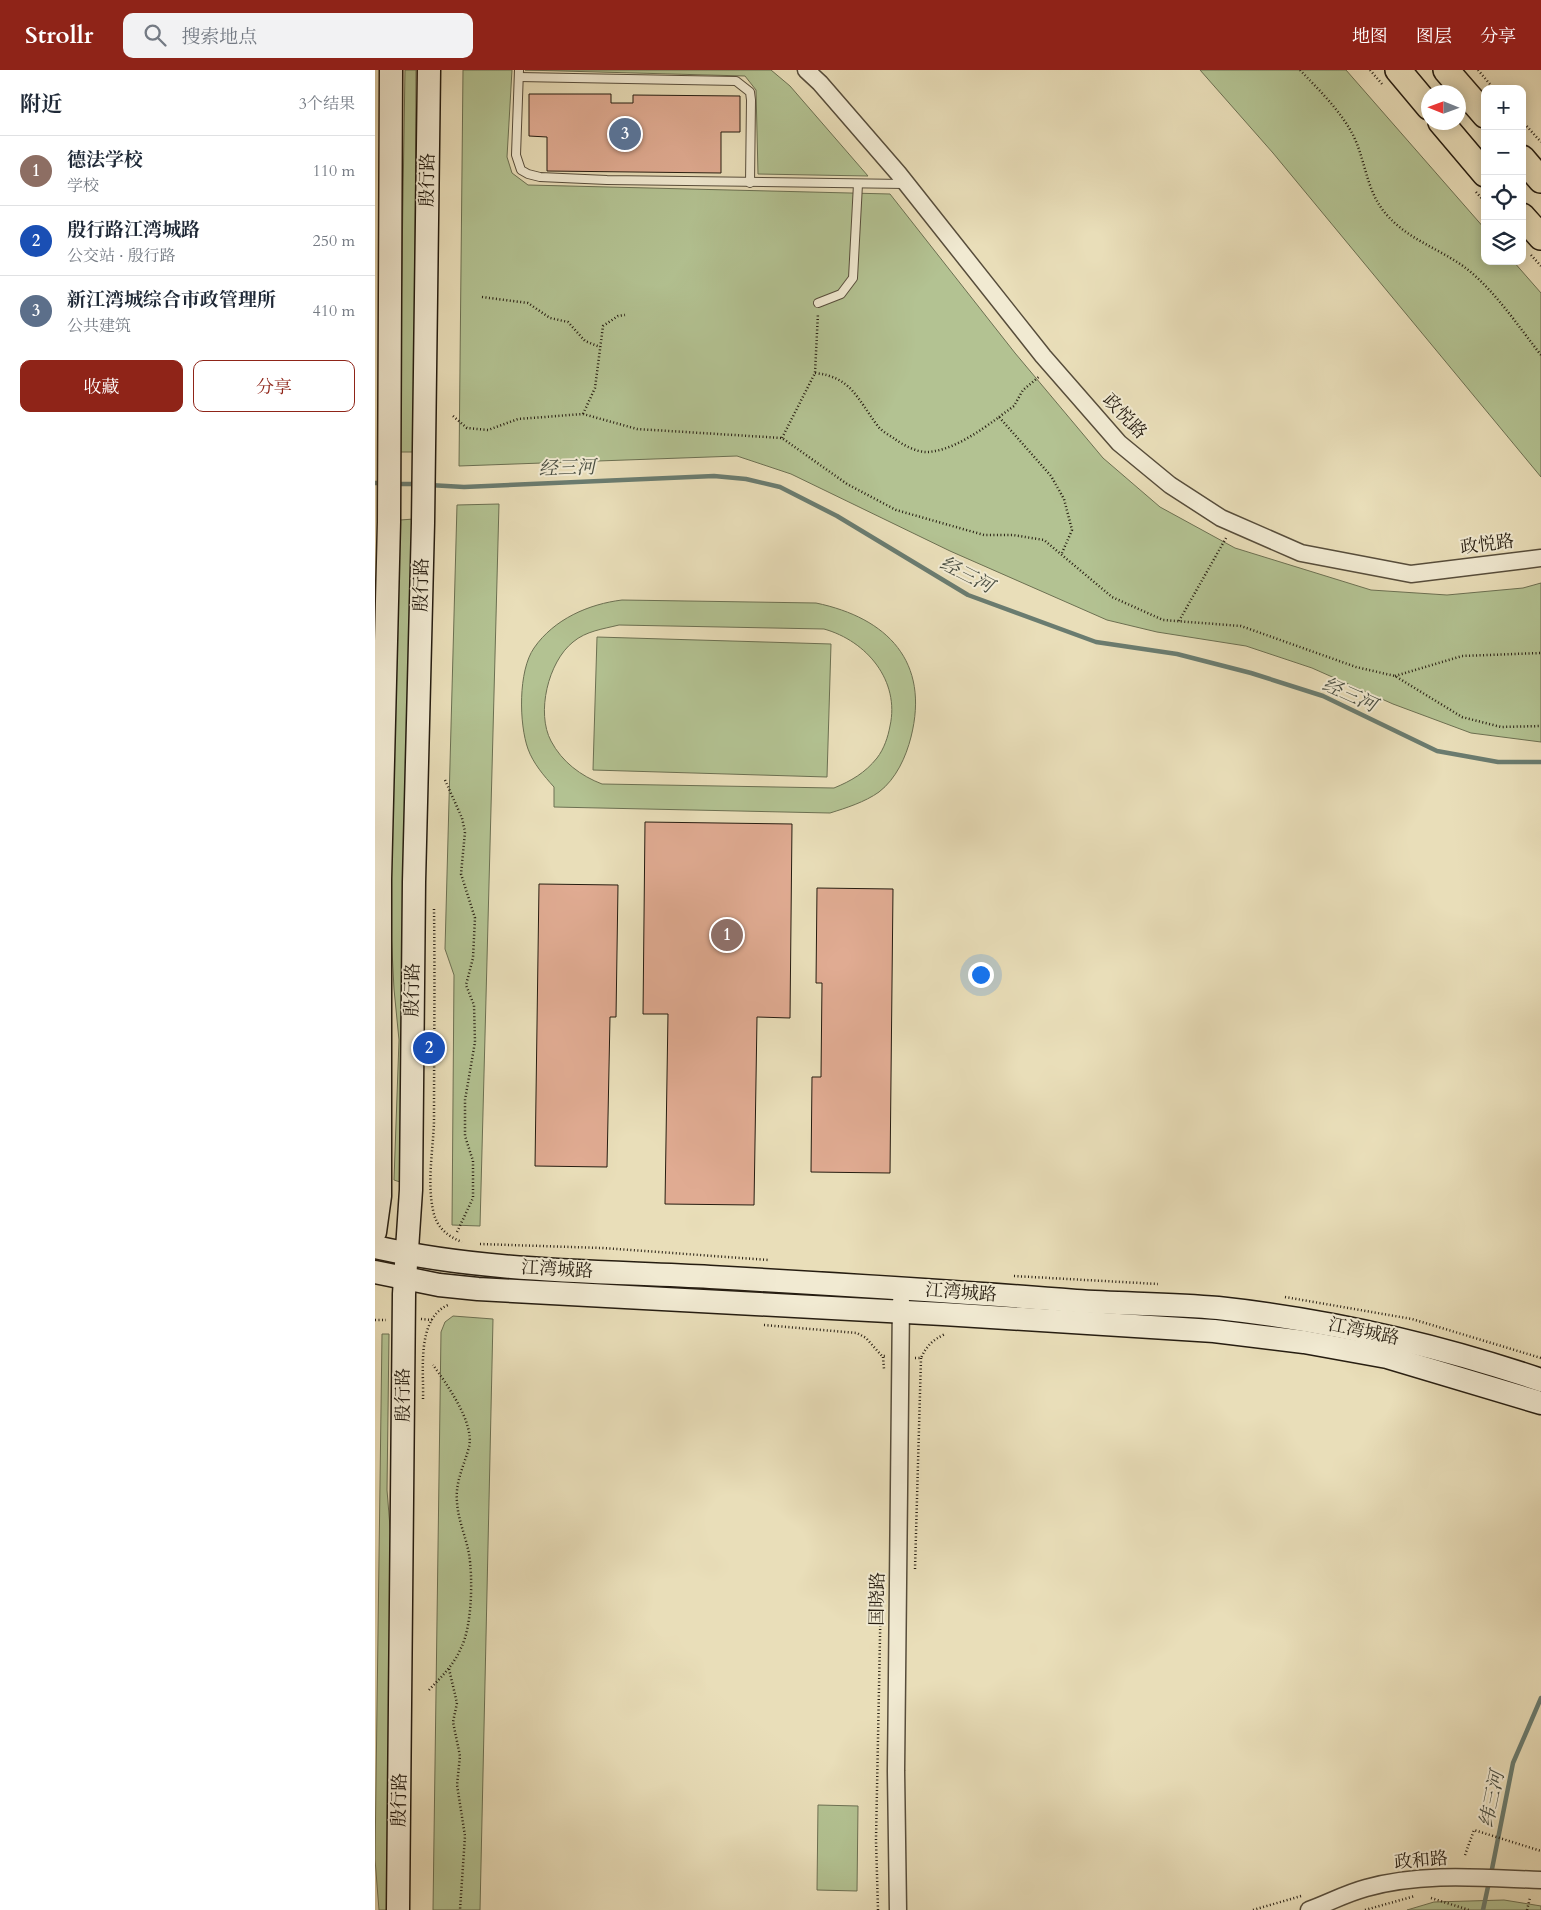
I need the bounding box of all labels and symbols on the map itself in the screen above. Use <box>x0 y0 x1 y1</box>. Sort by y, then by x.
north arrow <box>1421 85 1466 130</box>
pin: 3 <box>609 115 641 153</box>
street label: 殷行路 <box>415 153 440 207</box>
street label: 政悦路 <box>1097 388 1152 444</box>
water label: 经三河 <box>538 454 599 482</box>
street label: 政悦路 <box>1459 529 1515 560</box>
water label: 经三河 <box>935 550 1001 601</box>
street label: 殷行路 <box>409 558 434 612</box>
water label: 经三河 <box>1318 671 1384 720</box>
pin: 1 <box>711 916 743 954</box>
your location <box>968 962 994 988</box>
street label: 殷行路 <box>400 963 425 1017</box>
pin: 2 <box>413 1029 445 1067</box>
street label: 江湾城路 <box>520 1255 594 1284</box>
street label: 江湾城路 <box>924 1278 998 1307</box>
street label: 江湾城路 <box>1326 1312 1402 1351</box>
street label: 殷行路 <box>391 1368 416 1422</box>
street label: 国晓路 <box>865 1572 890 1626</box>
water label: 纬三河 <box>1473 1766 1511 1830</box>
street label: 殷行路 <box>387 1773 412 1827</box>
street label: 政和路 <box>1393 1846 1449 1875</box>

